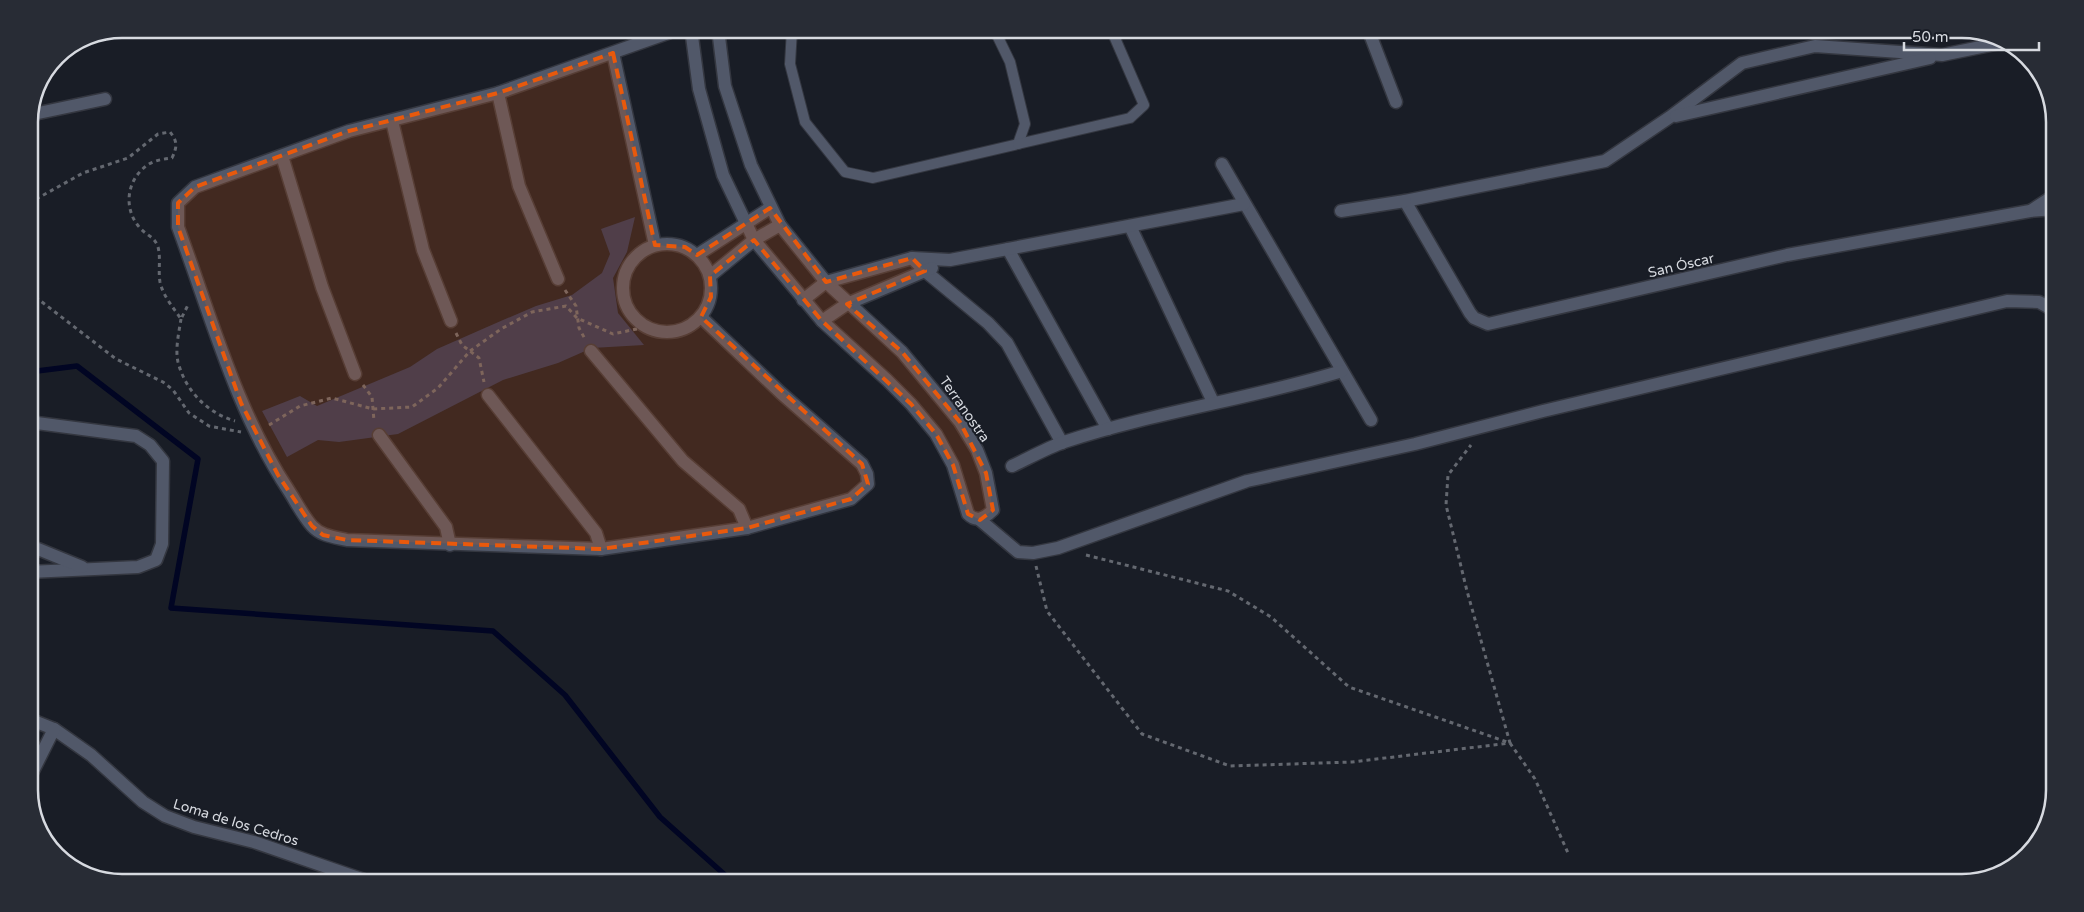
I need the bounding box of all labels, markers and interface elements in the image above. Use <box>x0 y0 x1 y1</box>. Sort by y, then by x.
scale bar <box>1904 20 2039 52</box>
text: 50 m <box>1912 28 1949 46</box>
street label: San Óscar <box>1646 249 1716 281</box>
street label: Terranostra <box>936 373 993 445</box>
street label: Loma de los Cedros <box>171 795 301 850</box>

